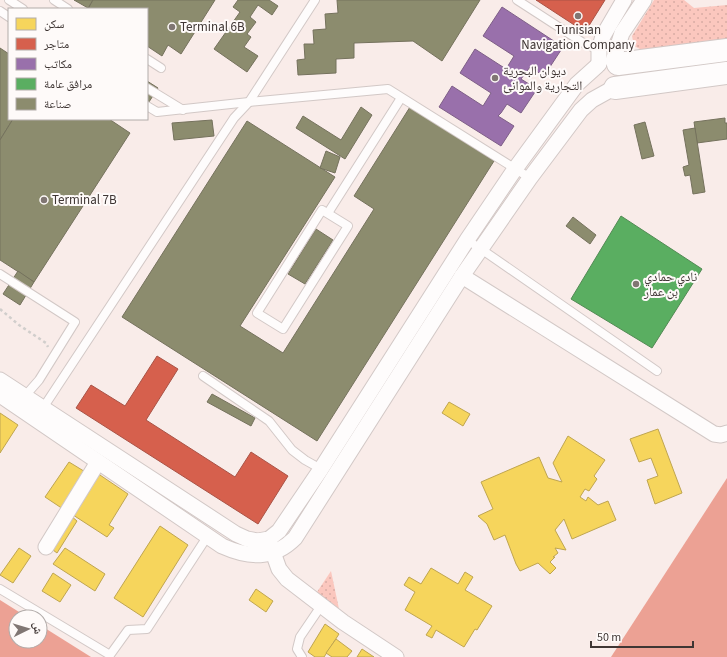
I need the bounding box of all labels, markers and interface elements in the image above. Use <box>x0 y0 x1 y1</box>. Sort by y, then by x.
legend <box>8 8 148 120</box>
marker: Tunisian Navigation Company <box>573 11 583 21</box>
text: سكن <box>44 16 65 33</box>
place label: Terminal 6B <box>180 18 245 36</box>
place label: Tunisian Navigation Company <box>521 21 635 54</box>
marker: Terminal 6B <box>167 22 177 32</box>
text: متاجر <box>43 36 69 53</box>
text: مكاتب <box>44 56 72 73</box>
place label: ديوان البحرية التجارية والموانئ <box>503 62 582 95</box>
marker: ديوان البحرية التجارية والموانئ <box>490 73 500 83</box>
text: مرافق عامة <box>44 76 92 93</box>
text: صناعة <box>44 96 71 113</box>
place label: Terminal 7B <box>52 191 117 209</box>
marker: Terminal 7B <box>39 195 49 205</box>
place label: نادي حمادي بن عمار <box>643 268 697 301</box>
marker: نادي حمادي بن عمار <box>631 279 641 289</box>
north arrow <box>8 609 48 649</box>
text: ش <box>29 622 45 635</box>
scale bar <box>591 623 693 649</box>
text: 50 m <box>597 629 621 646</box>

